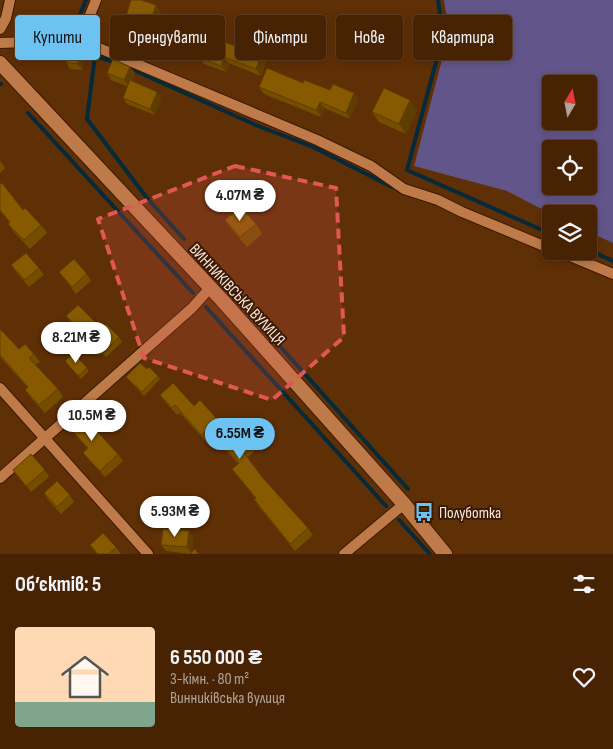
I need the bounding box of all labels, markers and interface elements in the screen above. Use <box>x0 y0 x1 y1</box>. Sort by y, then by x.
chip: Купити <box>15 15 100 60</box>
chip: Орендувати <box>110 15 225 60</box>
chip: Фільтри <box>235 15 326 60</box>
chip: Нове <box>336 15 403 60</box>
chip: Квартира <box>413 15 512 60</box>
north arrow <box>542 75 598 130</box>
map controls <box>542 75 597 260</box>
button: locate <box>542 140 597 195</box>
pin: 4.07M ₴ <box>194 180 286 222</box>
text: 4.07M ₴ <box>216 186 264 205</box>
button: layers <box>542 205 597 260</box>
street label: ВИННИКІВСЬКА ВУЛИЦЯ <box>185 240 289 350</box>
pin: 8.21M ₴ <box>30 322 122 364</box>
text: 8.21M ₴ <box>52 328 100 347</box>
pin: 10.5M ₴ <box>46 400 138 442</box>
text: 10.5M ₴ <box>68 406 116 425</box>
pin: 6.55M ₴ <box>194 418 286 460</box>
text: 6.55M ₴ <box>216 424 264 443</box>
pin: 5.93M ₴ <box>129 496 221 538</box>
bus stop icon: Полуботка <box>413 501 435 523</box>
text: 5.93M ₴ <box>151 502 199 521</box>
place label: Полуботка <box>439 504 501 523</box>
icon: filters <box>570 570 598 598</box>
text: Об’єктів: 5 <box>15 572 101 597</box>
text: 6 550 000 ₴ <box>170 645 262 670</box>
icon: home <box>55 647 115 707</box>
icon: heart <box>570 663 598 691</box>
text: 3-кімн. · 80 m² <box>170 670 249 689</box>
text: Винниківська вулиця <box>170 689 285 708</box>

